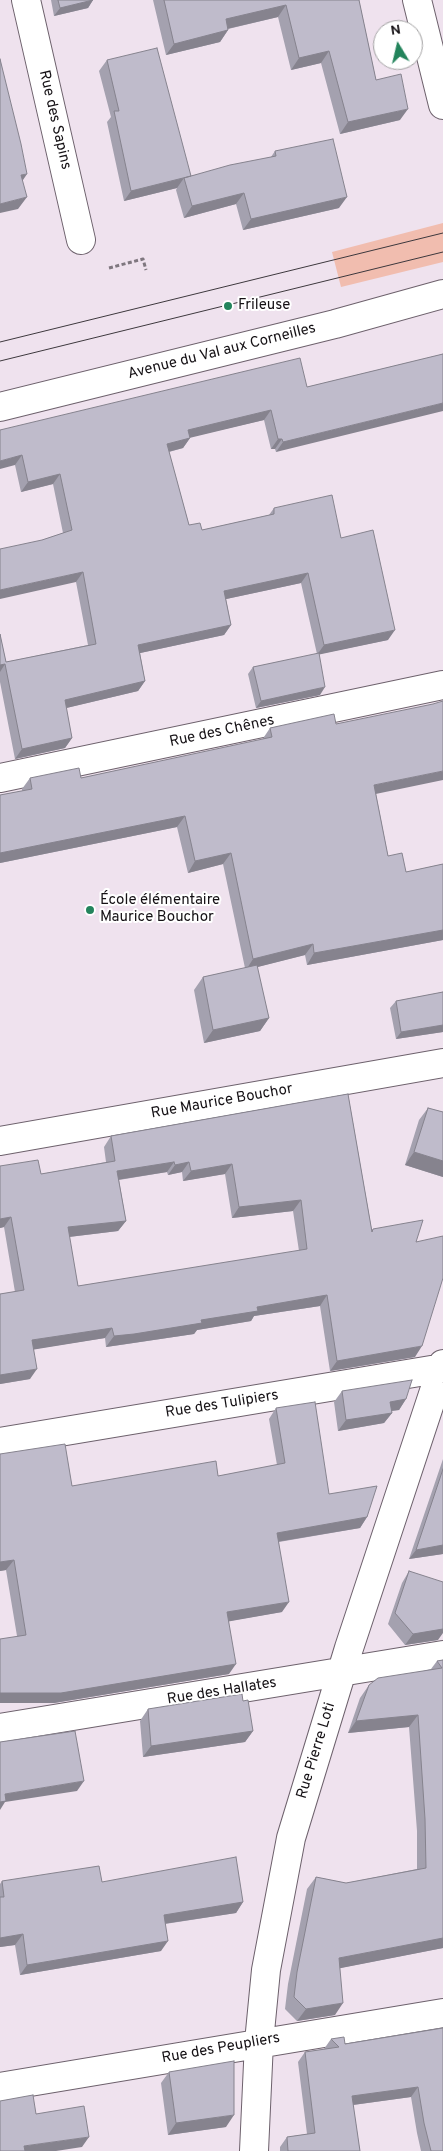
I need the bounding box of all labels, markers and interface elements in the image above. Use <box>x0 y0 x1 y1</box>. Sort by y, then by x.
north arrow <box>373 20 423 70</box>
text: N <box>389 21 402 40</box>
street label: Rue des Sapins <box>34 69 74 171</box>
place label: Frileuse <box>238 297 290 315</box>
marker: Frileuse <box>222 300 234 312</box>
street label: Avenue du Val aux Corneilles <box>126 320 318 384</box>
street label: Rue des Chênes <box>168 712 276 752</box>
place label: École élémentaire Maurice Bouchor <box>100 892 220 927</box>
marker: École élémentaire Maurice Bouchor <box>84 904 96 916</box>
street label: Rue Maurice Bouchor <box>150 1081 294 1123</box>
street label: Rue des Tulipiers <box>164 1387 280 1423</box>
street label: Rue des Hallates <box>166 1674 278 1710</box>
street label: Rue Pierre Loti <box>294 1701 340 1801</box>
street label: Rue des Peupliers <box>160 2030 282 2068</box>

